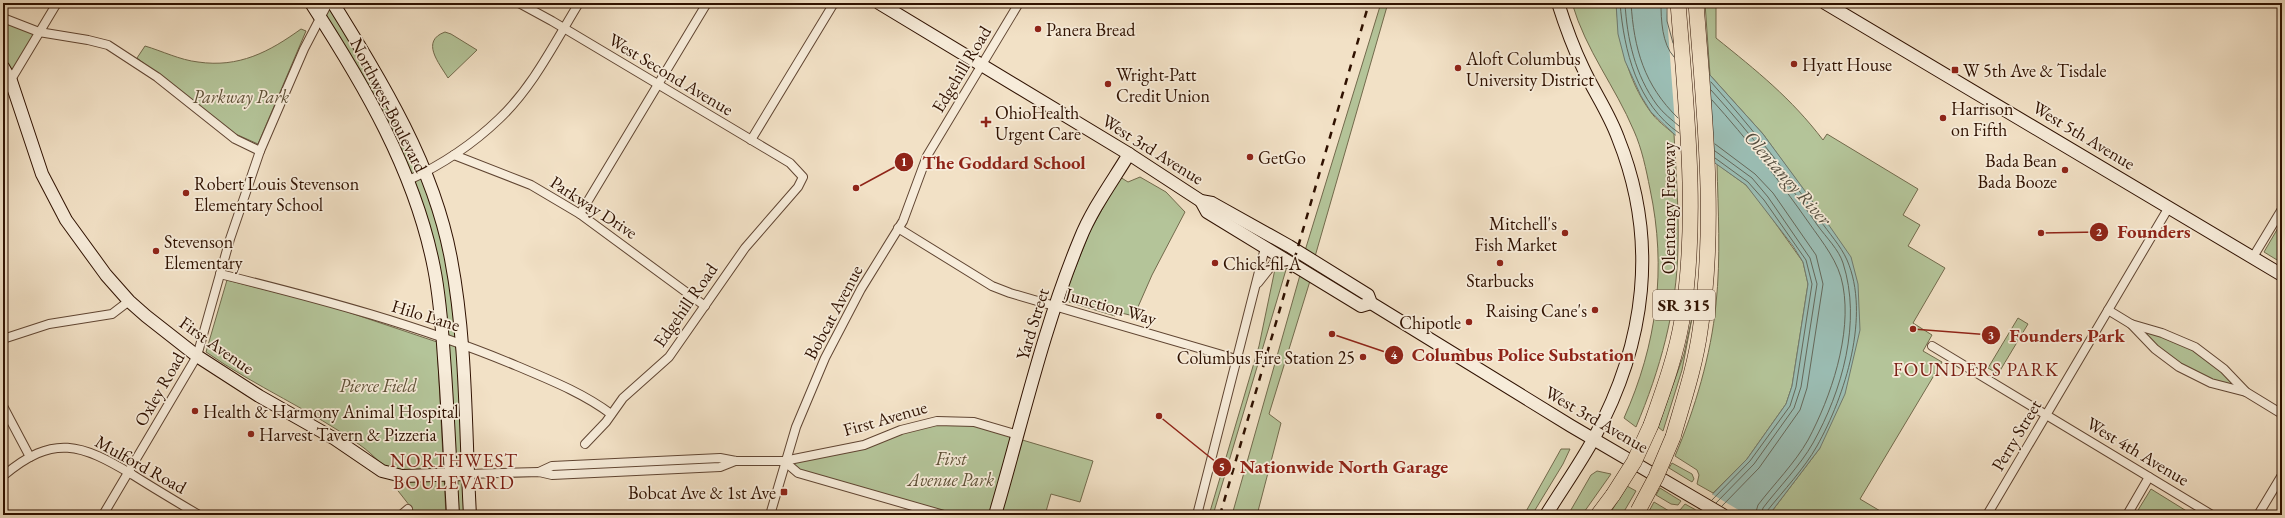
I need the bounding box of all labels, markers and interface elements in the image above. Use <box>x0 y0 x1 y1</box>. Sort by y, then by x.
place label: Panera Bread <box>1046 18 1136 41</box>
street label: Edgehill Road <box>926 21 996 117</box>
marker: Panera Bread <box>1033 24 1043 34</box>
street label: West Second Avenue <box>604 28 738 120</box>
street label: Northwest Boulevard <box>345 34 433 177</box>
place label: Aloft Columbus University District <box>1465 47 1594 91</box>
place label: Hyatt House <box>1802 53 1892 76</box>
marker: Hyatt House <box>1789 59 1799 69</box>
place label: W 5th Ave & Tisdale <box>1963 59 2107 82</box>
place label: Wright-Patt Credit Union <box>1116 63 1211 107</box>
marker: Aloft Columbus University District <box>1453 63 1463 73</box>
marker: W 5th Ave & Tisdale <box>1950 65 1960 75</box>
marker: Wright-Patt Credit Union <box>1103 79 1113 89</box>
park label: Parkway Park <box>193 85 289 109</box>
street label: West 5th Avenue <box>2029 95 2139 175</box>
place label: Harrison on Fifth <box>1951 97 2014 141</box>
place label: OhioHealth Urgent Care <box>995 101 1081 145</box>
street label: West 3rd Avenue <box>1098 109 1208 189</box>
marker: Harrison on Fifth <box>1938 113 1948 123</box>
marker: OhioHealth Urgent Care <box>980 116 992 128</box>
water label: Olentangy River <box>1739 125 1838 231</box>
street label: Olentangy Freeway <box>1657 142 1680 274</box>
callout: The Goddard School <box>894 146 1093 177</box>
place label: GetGo <box>1258 146 1306 169</box>
place label: Bada Bean Bada Booze <box>1977 149 2057 193</box>
text: The Goddard School <box>922 150 1086 175</box>
marker: GetGo <box>1245 152 1255 162</box>
text: 1 <box>901 154 907 170</box>
marker: Bada Bean Bada Booze <box>2060 165 2070 175</box>
street label: Parkway Drive <box>546 170 642 244</box>
place label: Robert Louis Stevenson Elementary School <box>194 172 360 216</box>
marker: Robert Louis Stevenson Elementary School <box>181 188 191 198</box>
place label: Mitchell's Fish Market <box>1475 212 1557 256</box>
callout: Founders <box>2089 216 2198 247</box>
text: Founders <box>2117 219 2191 244</box>
text: 2 <box>2096 224 2103 240</box>
marker: Mitchell's Fish Market <box>1560 228 1570 238</box>
place label: Stevenson Elementary <box>164 230 243 274</box>
marker: Stevenson Elementary <box>151 246 161 256</box>
place label: Chick-fil-A <box>1223 252 1302 275</box>
street label: Edgehill Road <box>648 258 723 351</box>
marker: Chick-fil-A <box>1210 258 1220 268</box>
marker: Starbucks <box>1495 258 1505 268</box>
street label: Bobcat Avenue <box>798 261 868 363</box>
place label: Starbucks <box>1466 269 1534 292</box>
street label: Junction Way <box>1061 281 1159 330</box>
street label: Yard Street <box>1010 285 1054 363</box>
road number: SR 315 <box>1653 290 1715 320</box>
street label: Hilo Lane <box>389 294 463 336</box>
place label: Raising Cane's <box>1486 299 1587 322</box>
marker: Raising Cane's <box>1590 305 1600 315</box>
street label: First Avenue <box>175 311 259 379</box>
place label: Chipotle <box>1399 311 1461 334</box>
marker: Chipotle <box>1464 317 1474 327</box>
callout: Founders Park <box>1981 320 2132 351</box>
text: Founders Park <box>2009 323 2125 348</box>
text: 3 <box>1988 327 1994 343</box>
callout: Columbus Police Substation <box>1384 339 1643 370</box>
text: Columbus Police Substation <box>1412 342 1635 367</box>
place label: Columbus Fire Station 25 <box>1177 346 1355 369</box>
street label: Oxley Road <box>129 347 190 430</box>
text: 4 <box>1391 347 1398 363</box>
marker: Columbus Fire Station 25 <box>1358 352 1368 362</box>
district label: FOUNDERS PARK <box>1893 357 2059 382</box>
park label: Pierce Field <box>339 374 417 397</box>
street label: West 3rd Avenue <box>1541 380 1653 458</box>
street label: First Avenue <box>840 395 930 441</box>
street label: Perry Street <box>1986 395 2046 475</box>
place label: Health & Harmony Animal Hospital <box>203 400 458 423</box>
marker: Health & Harmony Animal Hospital <box>190 406 200 416</box>
street label: West 4th Avenue <box>2083 411 2193 491</box>
place label: Harvest Tavern & Pizzeria <box>259 423 437 446</box>
marker: Harvest Tavern & Pizzeria <box>246 429 256 439</box>
street label: Mulford Road <box>91 430 191 499</box>
park label: First Avenue Park <box>906 447 994 491</box>
district label: NORTHWEST BOULEVARD <box>390 448 518 495</box>
callout: Nationwide North Garage <box>1212 451 1456 482</box>
text: Nationwide North Garage <box>1240 454 1448 479</box>
text: 5 <box>1219 459 1225 475</box>
place label: Bobcat Ave & 1st Ave <box>628 481 776 504</box>
marker: Bobcat Ave & 1st Ave <box>779 487 789 497</box>

